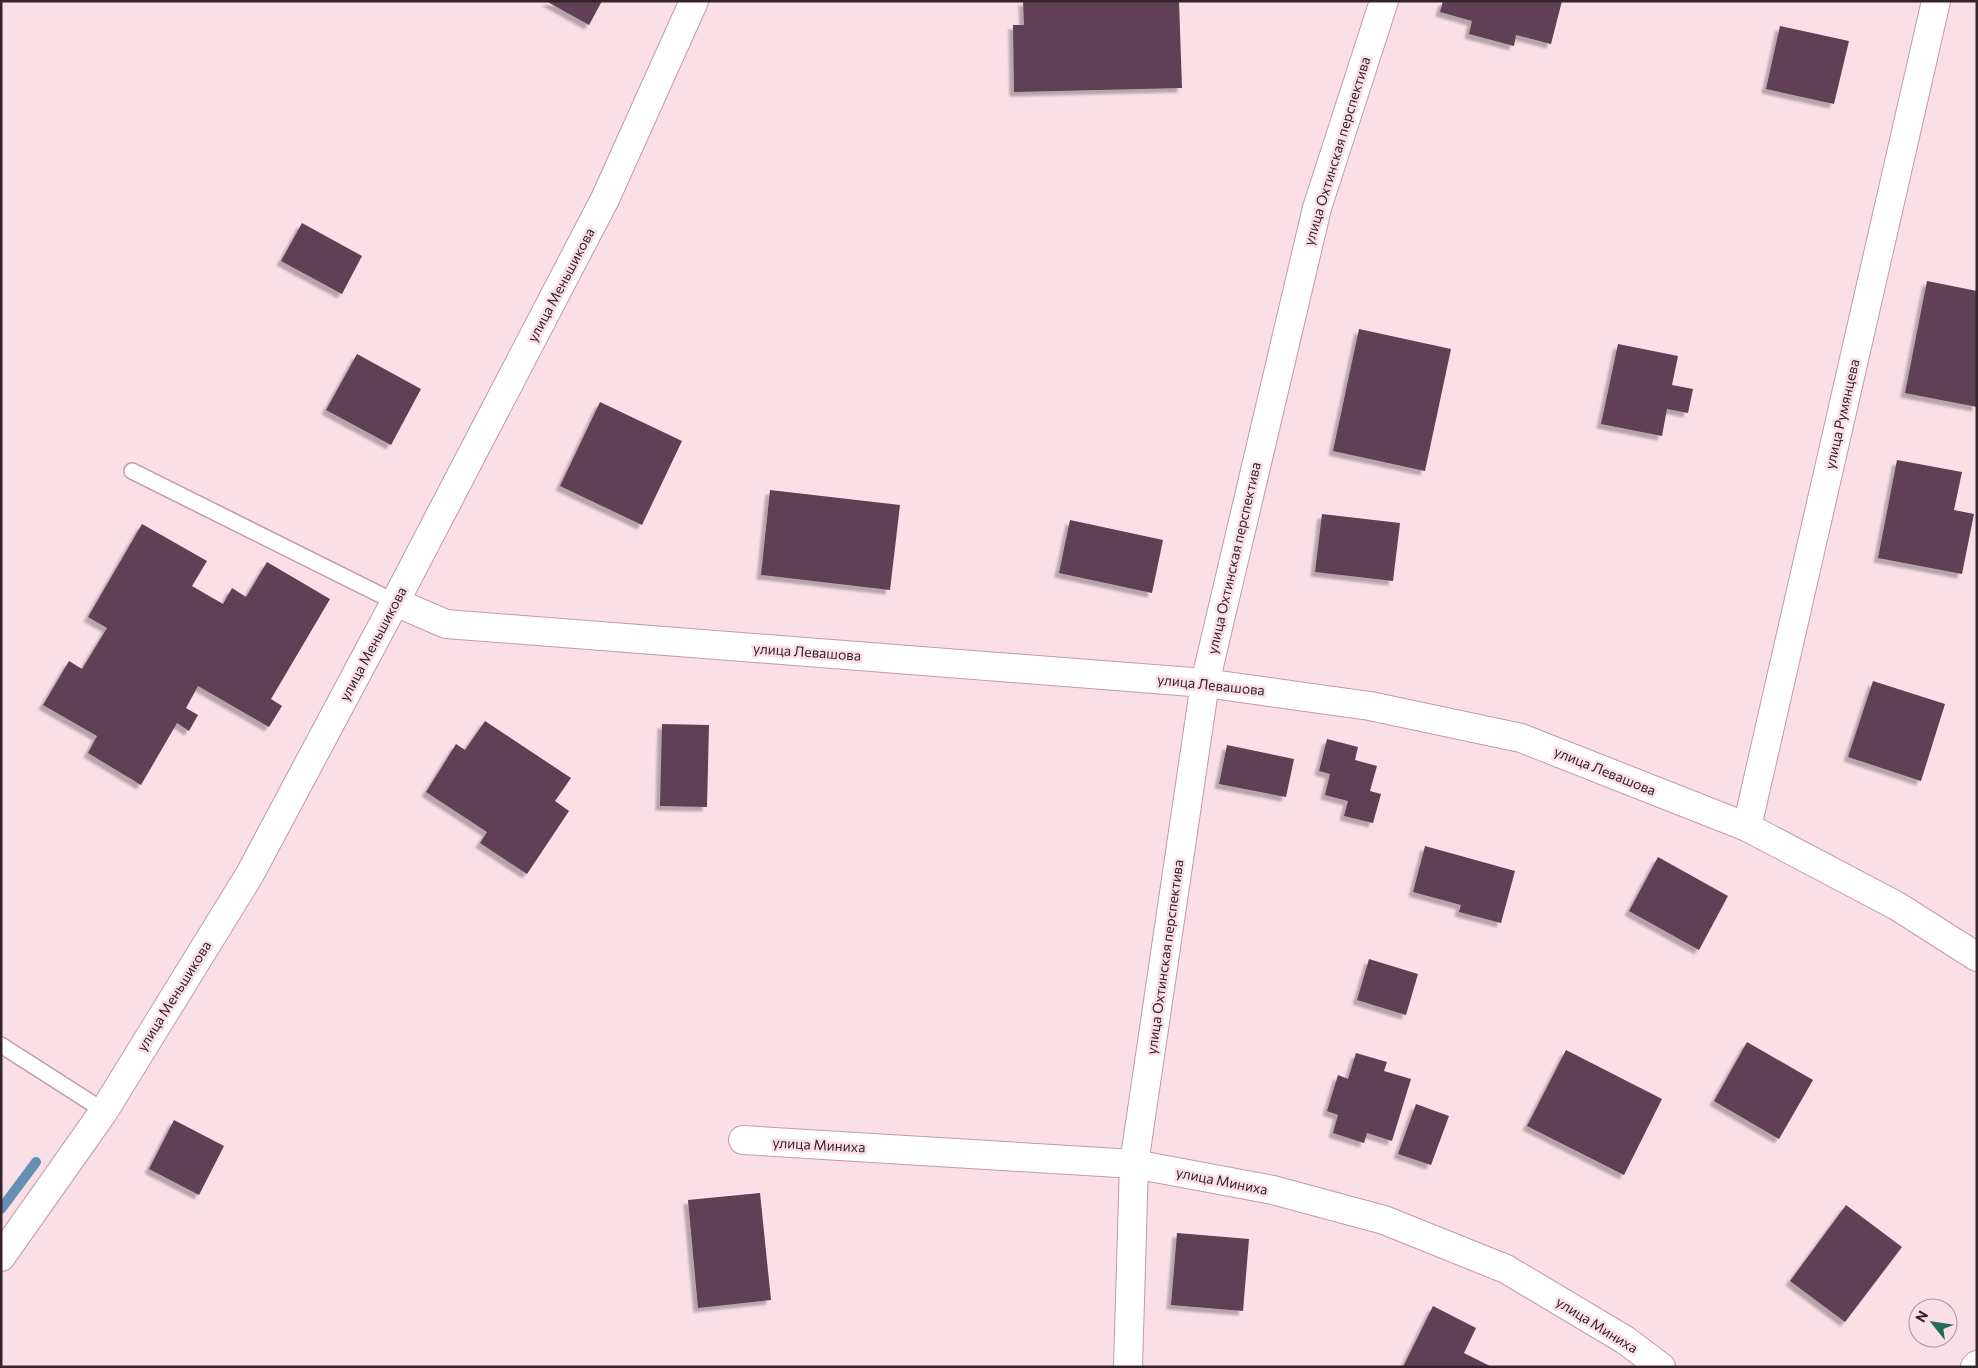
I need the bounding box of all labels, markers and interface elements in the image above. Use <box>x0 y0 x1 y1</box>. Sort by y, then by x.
street label: улица Охтинская перспектива <box>1300 54 1373 247</box>
street label: улица Меньшикова <box>523 225 598 345</box>
street label: улица Румянцева <box>1821 357 1862 471</box>
street label: улица Охтинская перспектива <box>1203 460 1264 656</box>
street label: улица Меньшикова <box>335 584 410 704</box>
street label: улица Левашова <box>752 639 862 664</box>
street label: улица Левашова <box>1156 670 1266 699</box>
street label: улица Левашова <box>1552 742 1659 799</box>
street label: улица Охтинская перспектива <box>1142 858 1187 1055</box>
street label: улица Меньшикова <box>133 937 214 1054</box>
street label: улица Миниха <box>772 1134 866 1155</box>
street label: улица Миниха <box>1175 1163 1269 1198</box>
street label: улица Миниха <box>1553 1293 1641 1356</box>
north arrow <box>1908 1298 1958 1348</box>
text: N <box>1911 1307 1931 1325</box>

